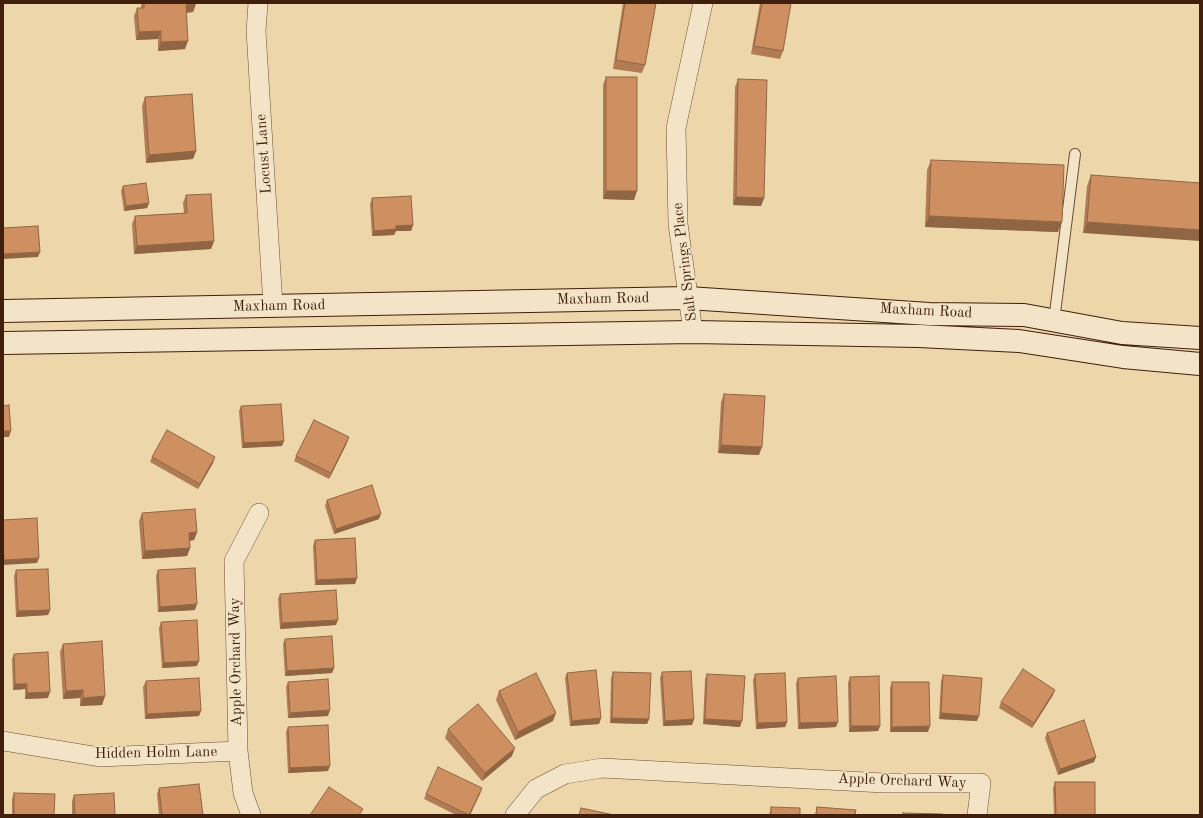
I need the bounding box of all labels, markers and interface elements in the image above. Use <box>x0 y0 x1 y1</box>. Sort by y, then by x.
street label: Locust Lane <box>252 113 276 195</box>
street label: Salt Springs Place <box>669 202 701 322</box>
street label: Maxham Road <box>556 289 650 309</box>
street label: Maxham Road <box>232 296 326 316</box>
street label: Maxham Road <box>879 300 973 322</box>
street label: Apple Orchard Way <box>226 597 246 727</box>
street label: Hidden Holm Lane <box>95 743 217 763</box>
street label: Apple Orchard Way <box>837 770 967 792</box>

